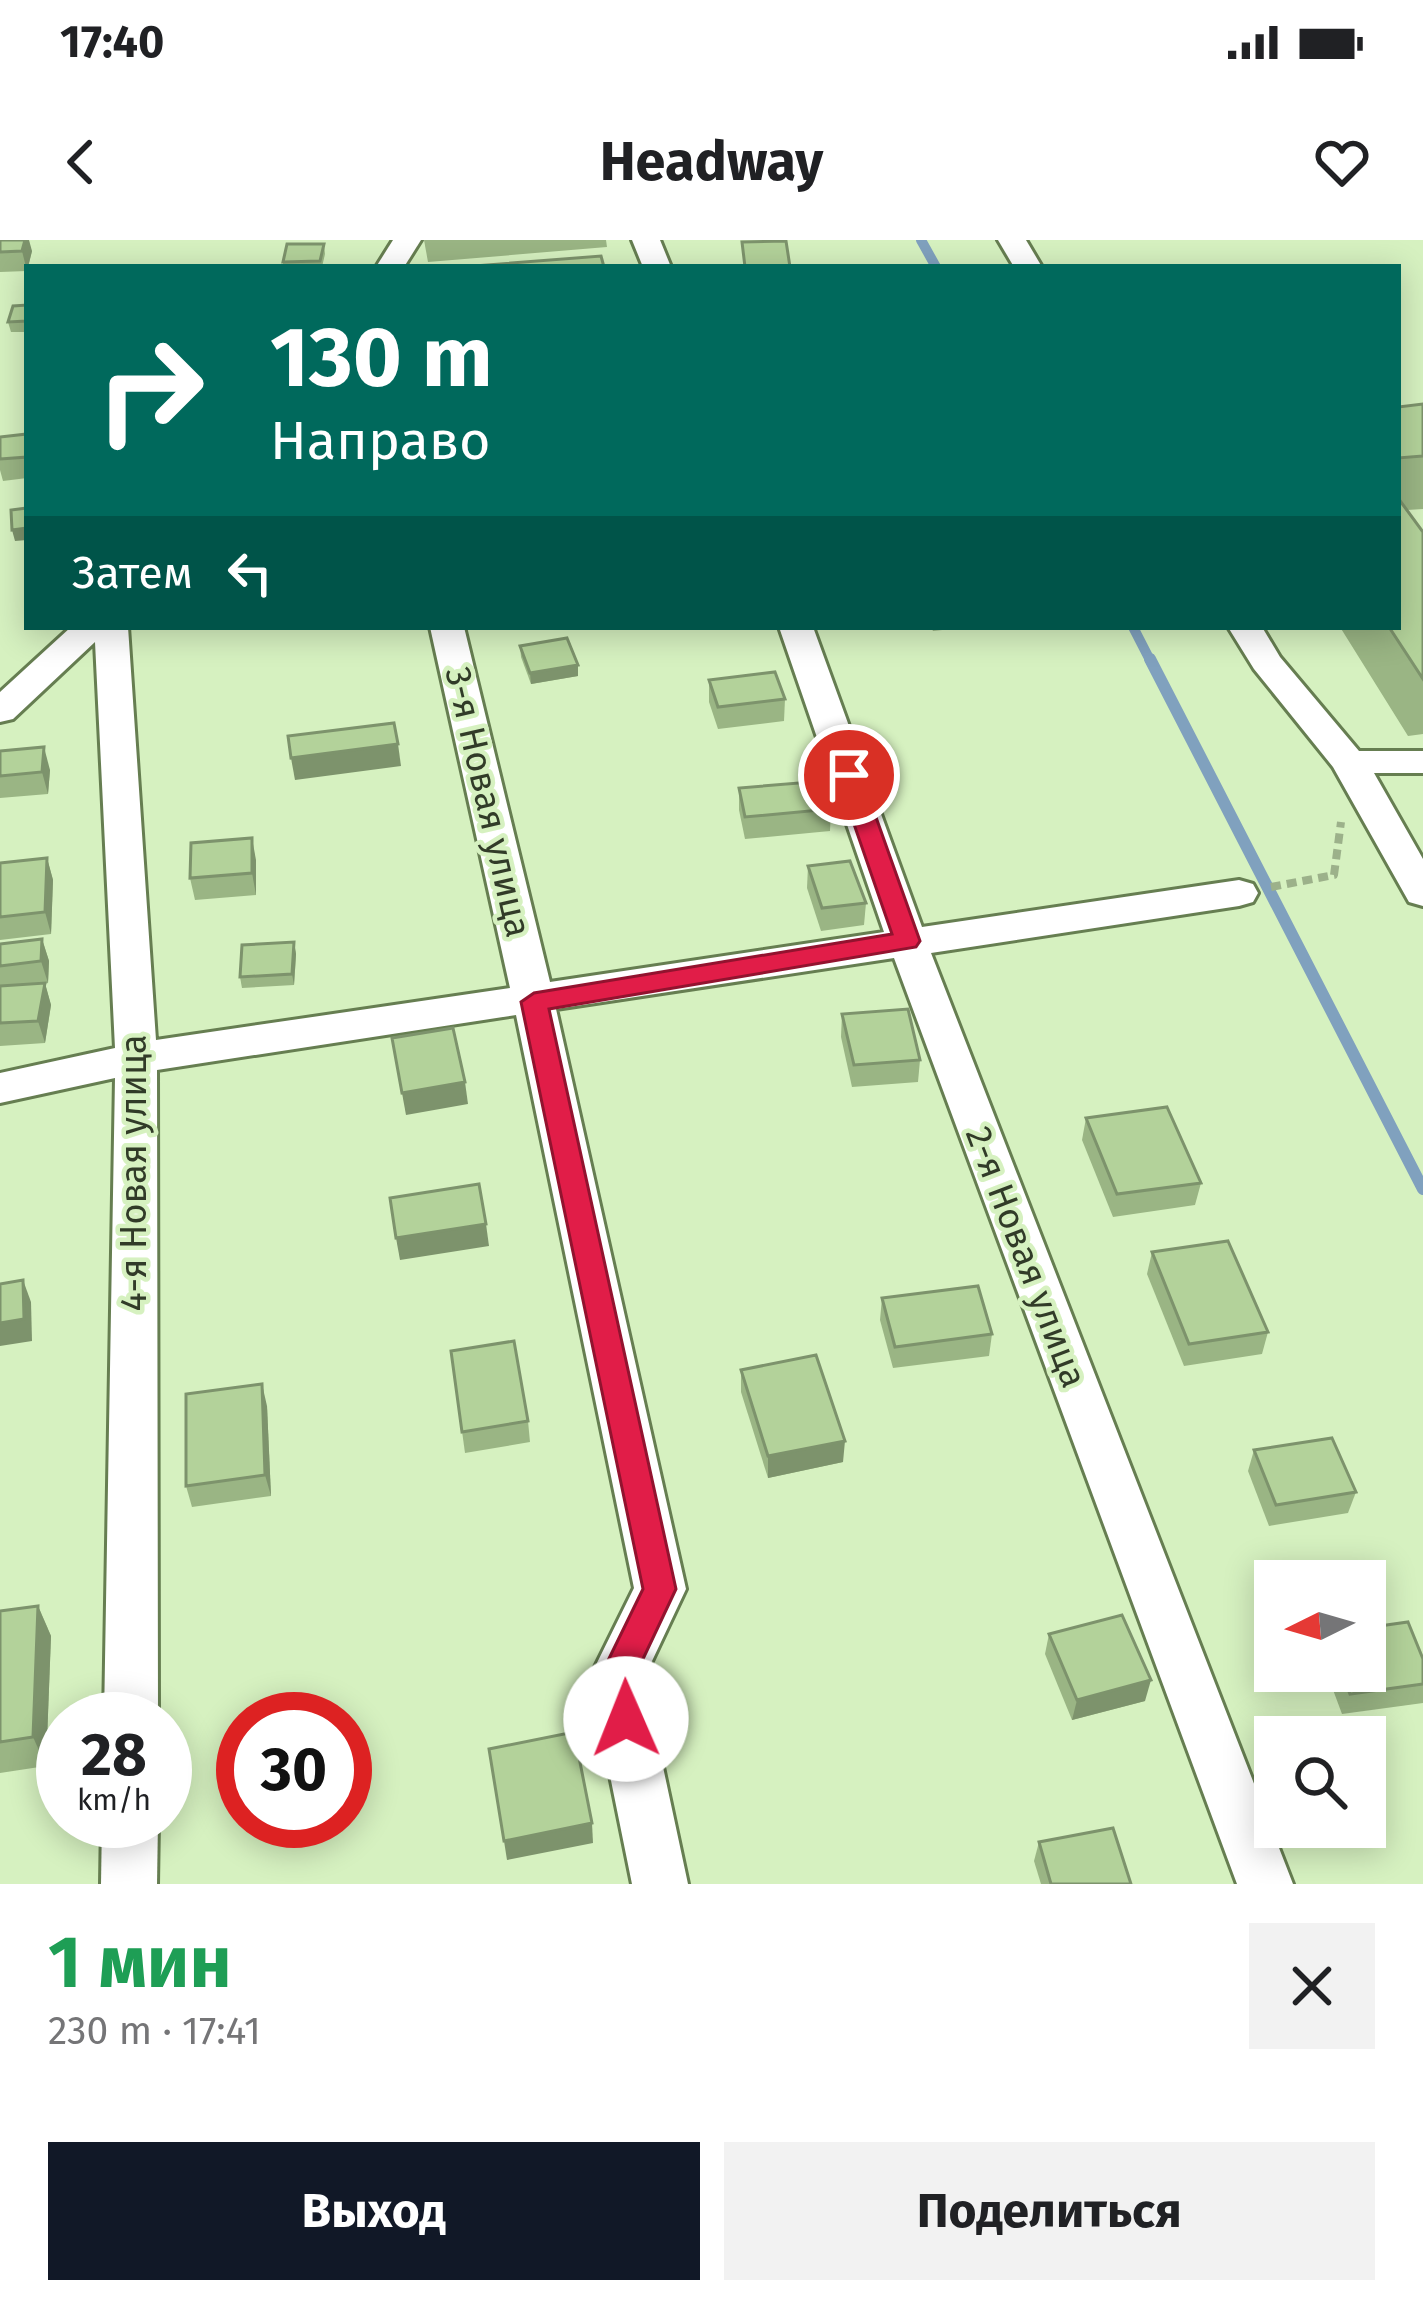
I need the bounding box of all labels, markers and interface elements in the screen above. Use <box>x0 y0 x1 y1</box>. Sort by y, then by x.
text: 17:40 <box>60 15 164 69</box>
icon: back <box>48 129 114 195</box>
icon: heart <box>1309 129 1375 195</box>
text: Headway <box>600 130 823 194</box>
text: 130 m <box>270 307 493 408</box>
icon: right <box>72 312 228 468</box>
text: Направо <box>270 409 491 473</box>
icon: left <box>217 540 283 606</box>
text: Затем <box>72 546 193 600</box>
street label: 3-я Новая улица <box>436 663 540 941</box>
pin <box>798 724 900 826</box>
icon: arrive <box>816 742 882 808</box>
street label: 4-я Новая улица <box>112 1034 156 1312</box>
street label: 2-я Новая улица <box>956 1120 1096 1394</box>
north arrow <box>1254 1560 1386 1692</box>
map controls <box>1254 1560 1386 1848</box>
position arrow <box>563 1656 689 1782</box>
speed limit sign: 30 <box>216 1692 372 1848</box>
button: search <box>1254 1716 1386 1848</box>
text: 28 <box>81 1719 147 1791</box>
text: km/h <box>77 1782 151 1818</box>
text: 1 мин <box>48 1920 232 2006</box>
button: close <box>1249 1923 1375 2049</box>
text: 230 m · 17:41 <box>48 2008 261 2054</box>
button: Выход <box>48 2142 700 2280</box>
button: Поделиться <box>724 2142 1375 2280</box>

